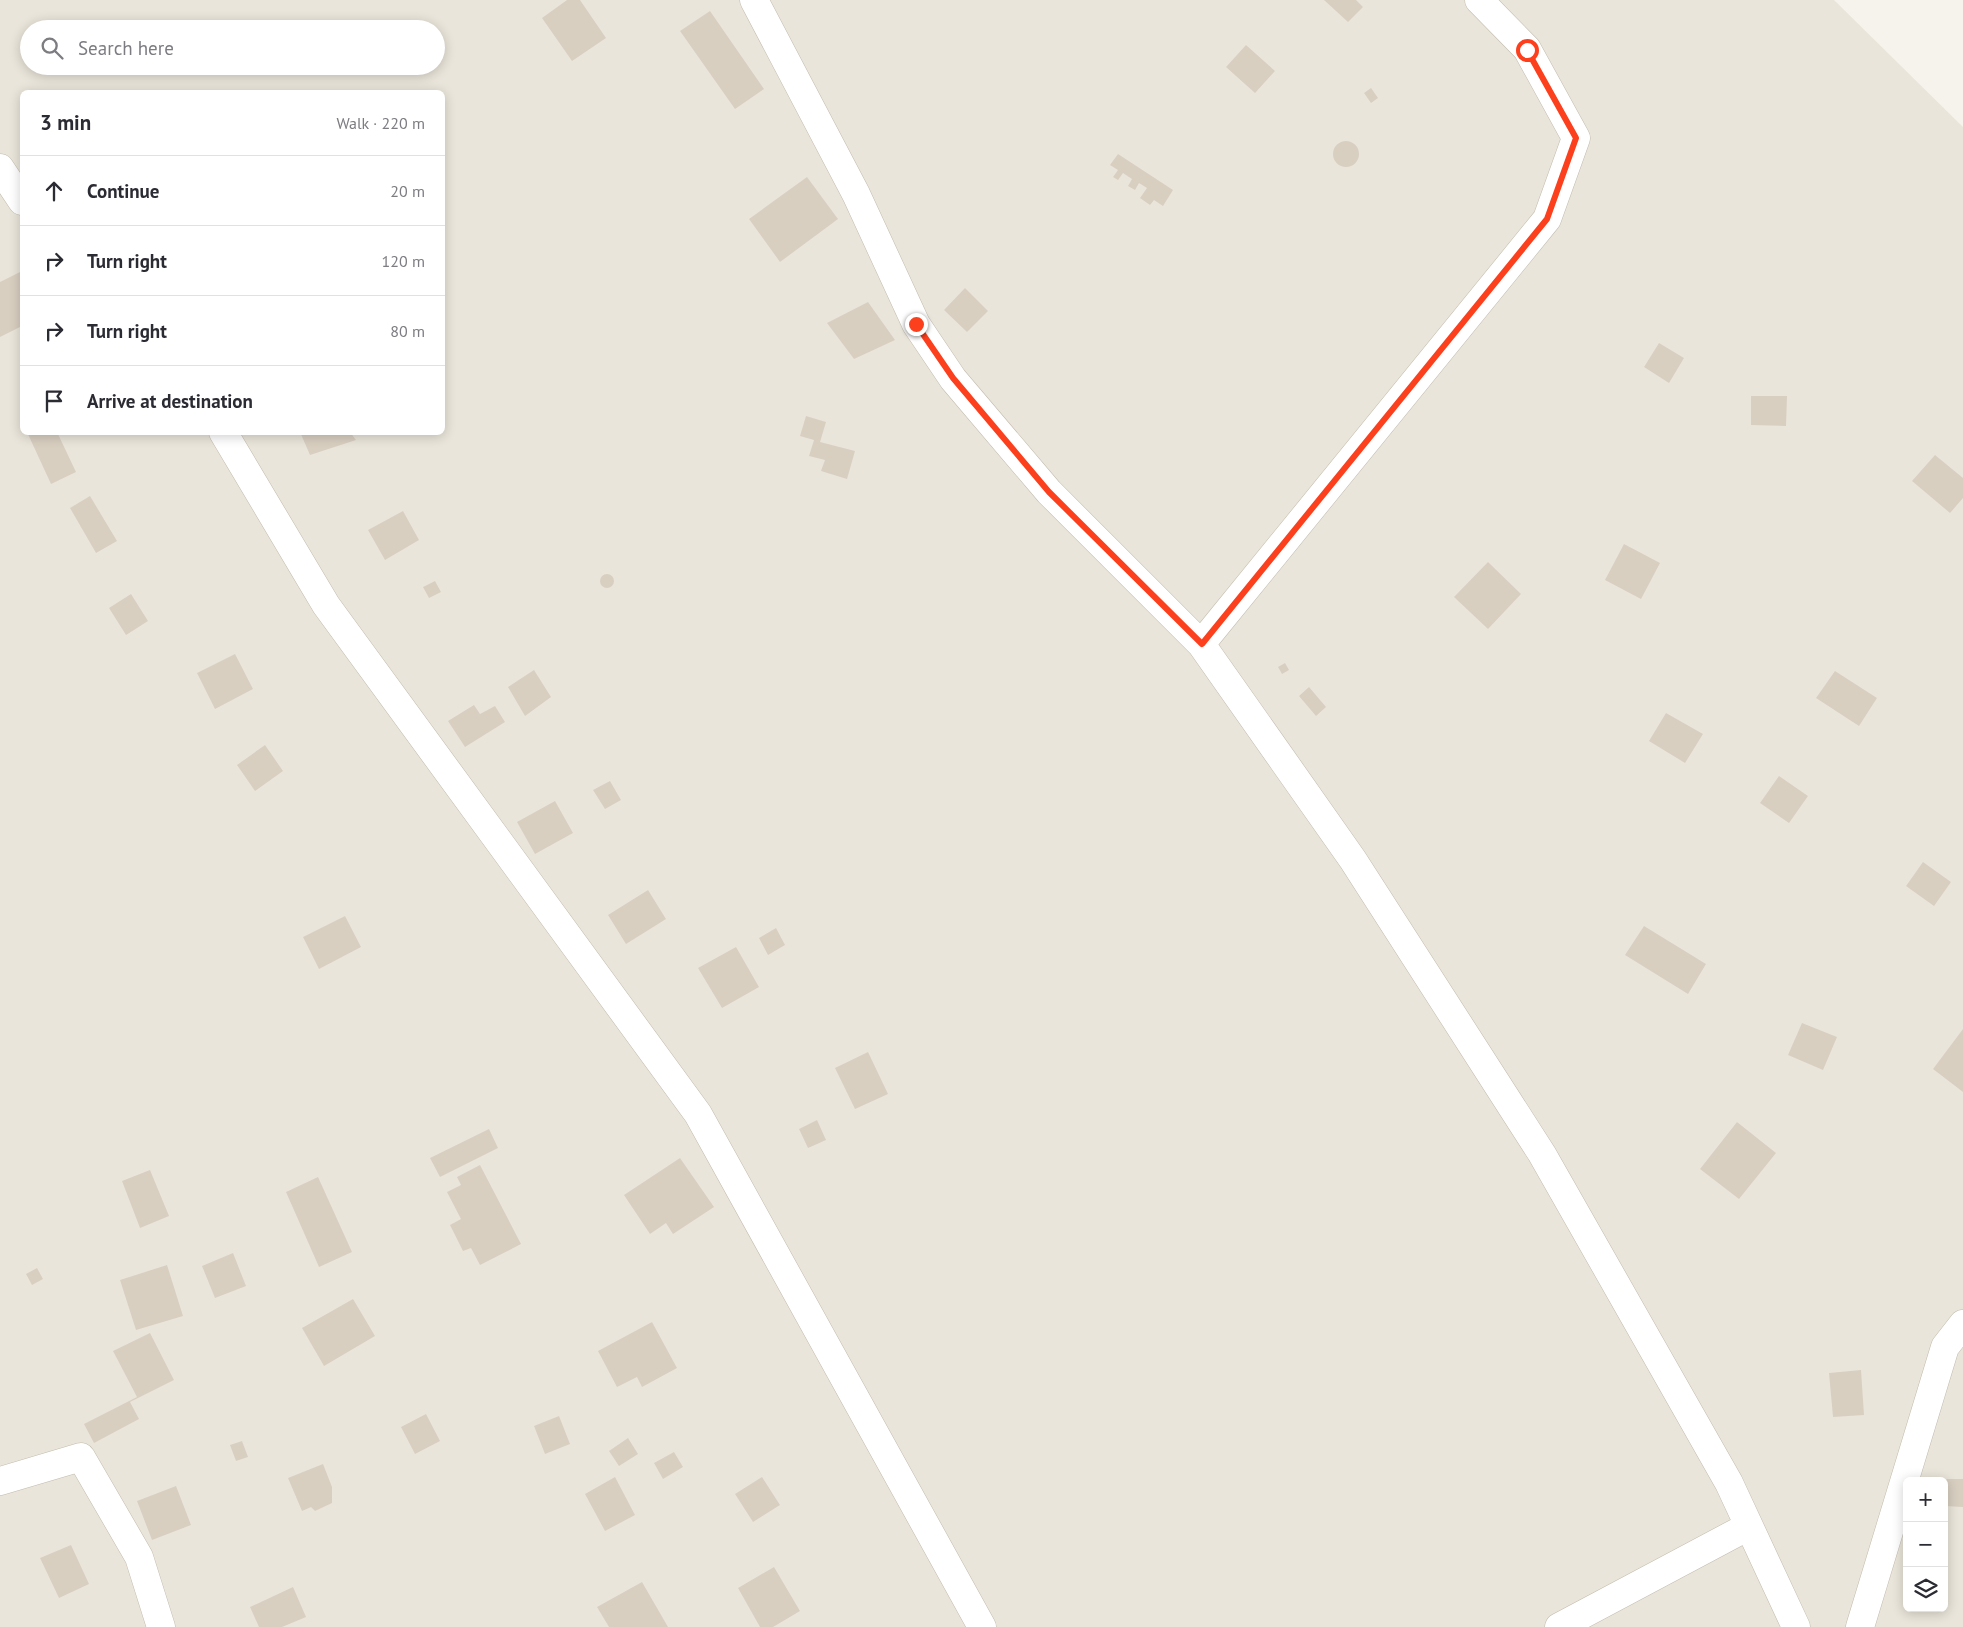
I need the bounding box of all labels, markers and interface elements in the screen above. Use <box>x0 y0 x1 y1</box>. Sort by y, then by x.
search box <box>20 20 445 75</box>
icon: search <box>38 34 66 62</box>
text: Search here <box>78 36 174 60</box>
route start <box>1516 39 1539 62</box>
text: 3 min <box>40 109 91 136</box>
text: Walk · 220 m <box>336 113 425 133</box>
icon: ahead <box>40 177 68 205</box>
text: Continue <box>87 179 159 203</box>
text: 20 m <box>390 181 425 201</box>
icon: right <box>40 247 68 275</box>
text: Turn right <box>87 249 167 273</box>
text: 120 m <box>382 251 425 271</box>
route end <box>905 313 928 336</box>
icon: right <box>40 317 68 345</box>
text: Turn right <box>87 319 167 343</box>
text: 80 m <box>390 321 425 341</box>
icon: arrive <box>40 387 68 415</box>
text: Arrive at destination <box>87 389 253 413</box>
map controls <box>1903 1477 1948 1612</box>
button: + <box>1903 1477 1948 1522</box>
button: − <box>1903 1522 1948 1567</box>
button: layers <box>1903 1567 1948 1612</box>

